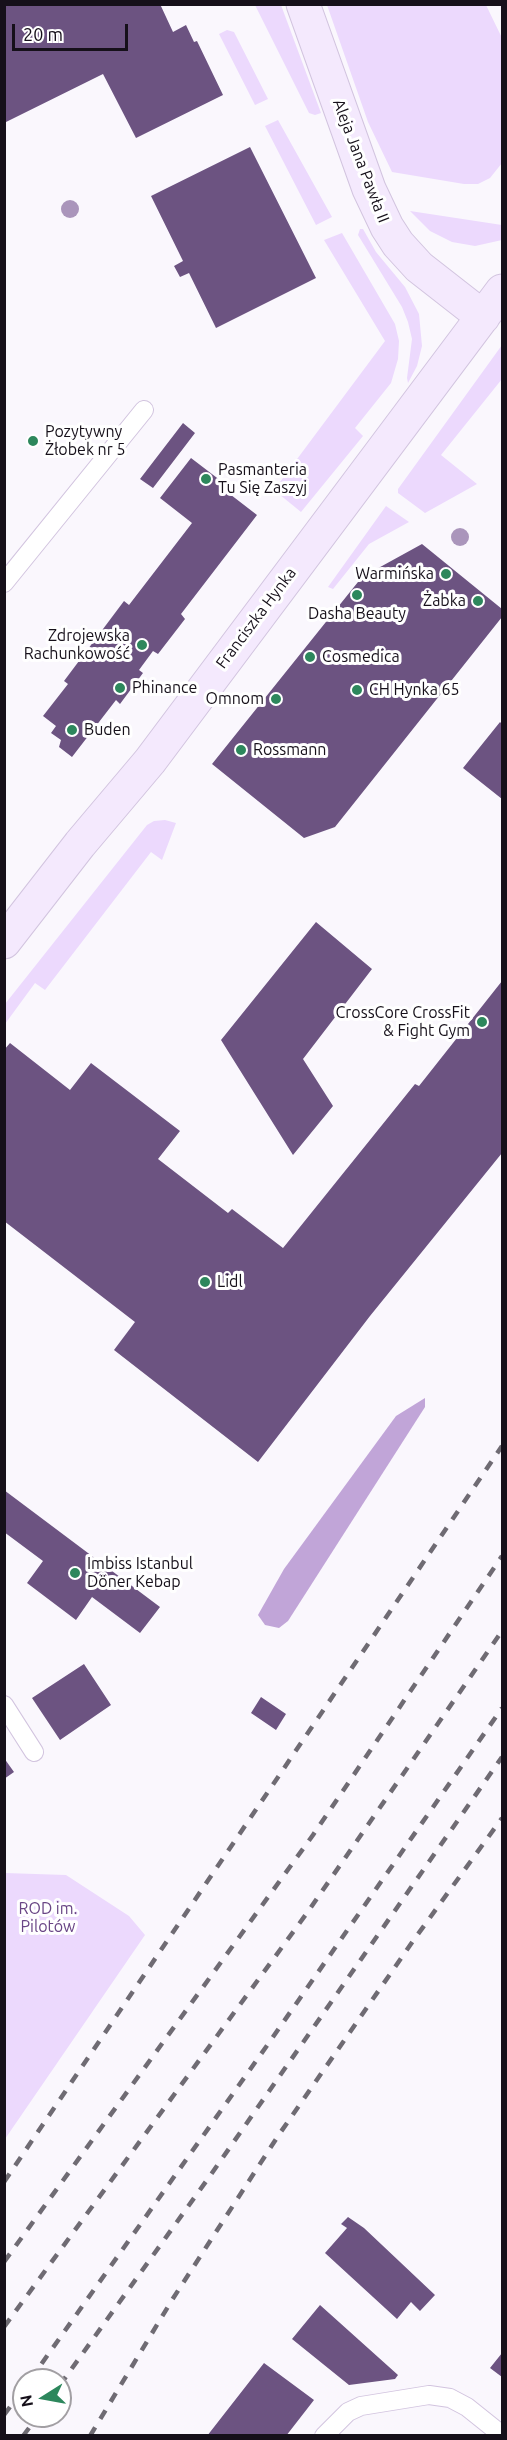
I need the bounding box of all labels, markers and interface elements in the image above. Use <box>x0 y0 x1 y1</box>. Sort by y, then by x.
scale bar <box>15 12 130 50</box>
text: 20 m <box>23 24 63 44</box>
street label: Aleja Jana Pawła II <box>329 97 393 225</box>
place label: Pozytywny Żłobek nr 5 <box>45 422 126 460</box>
marker: Pozytywny Żłobek nr 5 <box>26 434 40 448</box>
place label: Pasmanteria Tu Się Zaszyj <box>218 460 307 498</box>
marker: Pasmanteria Tu Się Zaszyj <box>199 472 213 486</box>
street label: Franciszka Hynka <box>212 564 300 672</box>
place label: Warmińska <box>355 564 434 584</box>
marker: Warmińska <box>439 567 453 581</box>
marker: Dasha Beauty <box>350 588 364 602</box>
place label: Żabka <box>423 591 466 611</box>
marker: Żabka <box>471 594 485 608</box>
place label: Dasha Beauty <box>308 604 406 624</box>
place label: Zdrojewska Rachunkowość <box>24 626 130 664</box>
marker: Zdrojewska Rachunkowość <box>135 638 149 652</box>
place label: Cosmedica <box>322 647 400 667</box>
marker: Cosmedica <box>303 650 317 664</box>
place label: Phinance <box>132 678 197 698</box>
place label: CH Hynka 65 <box>369 680 460 700</box>
marker: Phinance <box>113 681 127 695</box>
marker: CH Hynka 65 <box>350 683 364 697</box>
place label: Omnom <box>205 689 264 709</box>
marker: Omnom <box>269 692 283 706</box>
place label: Buden <box>84 720 131 740</box>
marker: Buden <box>65 723 79 737</box>
place label: Rossmann <box>253 740 326 760</box>
marker: Rossmann <box>234 743 248 757</box>
place label: CrossCore CrossFit & Fight Gym <box>336 1003 470 1041</box>
marker: CrossCore CrossFit & Fight Gym <box>475 1015 489 1029</box>
place label: Lidl <box>217 1272 243 1292</box>
marker: Lidl <box>198 1275 212 1289</box>
place label: Imbiss Istanbul Döner Kebap <box>87 1554 193 1592</box>
marker: Imbiss Istanbul Döner Kebap <box>68 1566 82 1580</box>
park label: ROD im. Pilotów <box>19 1899 77 1937</box>
north arrow <box>12 2368 72 2428</box>
text: N <box>16 2393 36 2409</box>

